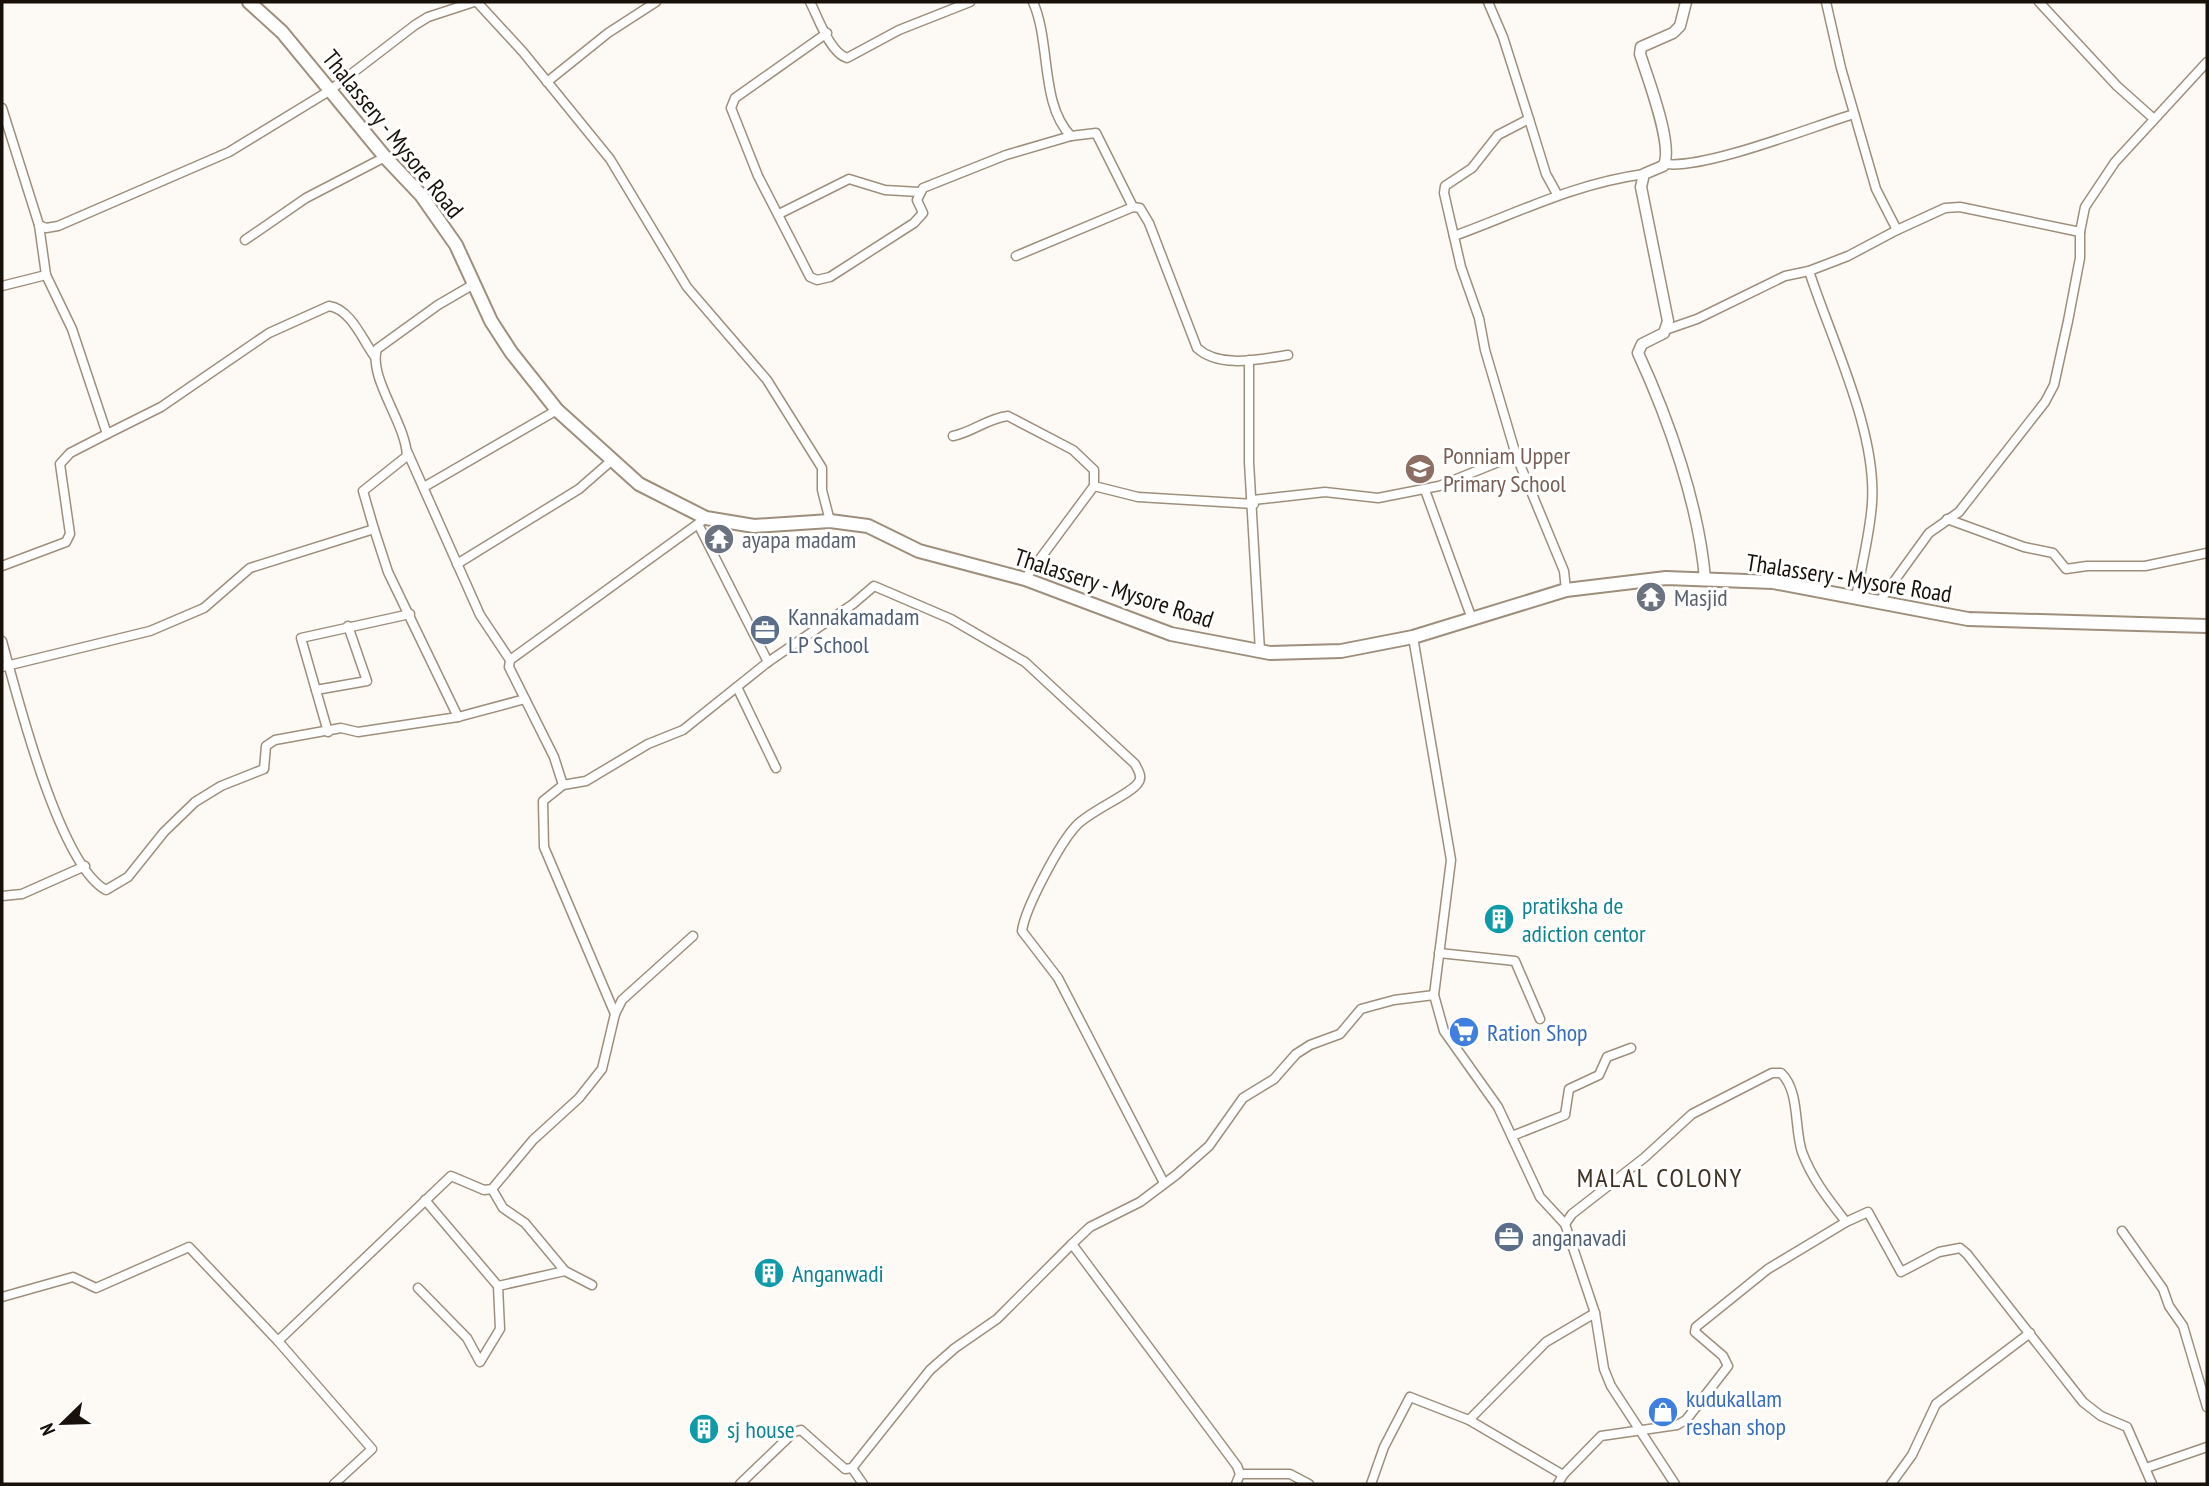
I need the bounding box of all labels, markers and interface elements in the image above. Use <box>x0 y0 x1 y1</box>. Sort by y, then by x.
street label: Thalassery - Mysore Road <box>316 44 470 224</box>
place label: Ponniam Upper Primary School <box>1443 440 1570 499</box>
school or university icon: Ponniam Upper Primary School <box>1403 452 1437 486</box>
temple icon: ayapa madam <box>702 522 736 556</box>
place label: ayapa madam <box>742 524 856 555</box>
street label: Thalassery - Mysore Road <box>1010 541 1218 635</box>
street label: Thalassery - Mysore Road <box>1744 546 1954 610</box>
temple icon: Masjid <box>1634 580 1668 614</box>
place label: Masjid <box>1674 582 1728 613</box>
place label: Kannakamadam LP School <box>788 601 919 660</box>
office icon: Kannakamadam LP School <box>748 613 782 647</box>
place label: pratiksha de adiction centor <box>1522 890 1646 949</box>
building icon: pratiksha de adiction centor <box>1482 902 1516 936</box>
supermarket icon: Ration Shop <box>1447 1015 1481 1049</box>
place label: Ration Shop <box>1487 1017 1588 1048</box>
district label: MALAL COLONY <box>1577 1161 1743 1194</box>
office icon: anganavadi <box>1492 1220 1526 1254</box>
place label: anganavadi <box>1532 1222 1627 1253</box>
building icon: Anganwadi <box>752 1256 786 1290</box>
place label: Anganwadi <box>792 1258 884 1289</box>
place label: kudukallam reshan shop <box>1686 1383 1786 1442</box>
north arrow <box>28 1388 98 1458</box>
shop icon: kudukallam reshan shop <box>1646 1395 1680 1429</box>
building icon: sj house <box>687 1412 721 1446</box>
place label: sj house <box>727 1414 795 1445</box>
text: N <box>34 1420 60 1439</box>

